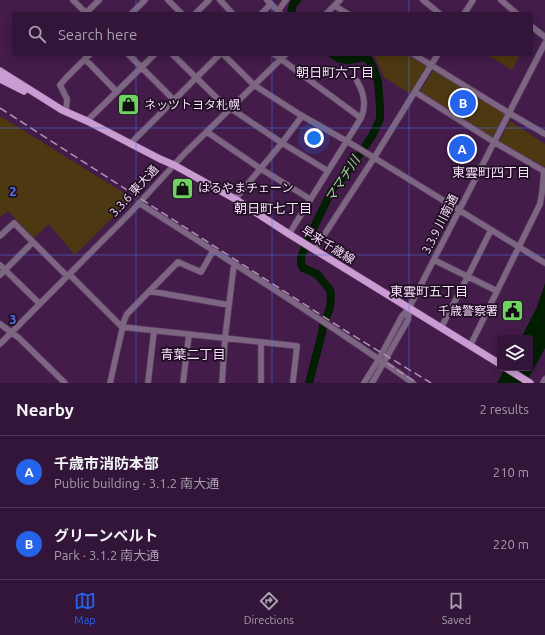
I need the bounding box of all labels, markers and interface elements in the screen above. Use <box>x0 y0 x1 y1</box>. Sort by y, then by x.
search box <box>12 12 533 56</box>
icon: search <box>26 23 48 45</box>
text: Search here <box>58 26 137 43</box>
district label: 朝日町六丁目 <box>296 65 374 79</box>
pin: B <box>450 88 476 118</box>
shop icon: ネッツトヨタ札幌 <box>116 92 142 118</box>
place label: ネッツトヨタ札幌 <box>144 98 240 111</box>
your location <box>304 128 324 148</box>
pin: A <box>449 134 475 164</box>
water label: ママチ川 <box>322 152 363 205</box>
street label: 3.3.6 東大通 <box>107 162 161 219</box>
district label: 東雲町四丁目 <box>452 165 530 179</box>
shop icon: はるやまチェーン <box>170 175 196 201</box>
place label: はるやまチェーン <box>198 181 293 194</box>
text: 2 <box>9 184 17 198</box>
street label: 3.3.9 川南通 <box>419 192 460 256</box>
district label: 朝日町七丁目 <box>234 201 312 215</box>
street label: 早来千歳線 <box>299 223 357 266</box>
district label: 東雲町五丁目 <box>390 284 468 298</box>
public building icon: 千歳警察署 <box>500 298 526 324</box>
place label: 千歳警察署 <box>438 304 498 317</box>
text: 3 <box>9 312 17 326</box>
map controls <box>497 335 533 371</box>
button: layers <box>497 335 533 371</box>
district label: 青葉二丁目 <box>160 347 226 361</box>
text: Nearby <box>16 400 74 419</box>
text: 2 results <box>479 402 529 416</box>
text: 千歳市消防本部 <box>54 455 159 472</box>
text: A <box>24 465 34 479</box>
text: 210 m <box>493 465 529 479</box>
text: Public building · 3.1.2 南大通 <box>54 476 219 490</box>
text: グリーンベルト <box>54 527 158 544</box>
text: B <box>25 537 33 551</box>
text: 220 m <box>493 537 529 551</box>
text: Park · 3.1.2 南大通 <box>54 548 159 562</box>
tab: Map <box>74 590 96 626</box>
tab: Directions <box>244 590 294 626</box>
tab: Saved <box>442 590 471 626</box>

